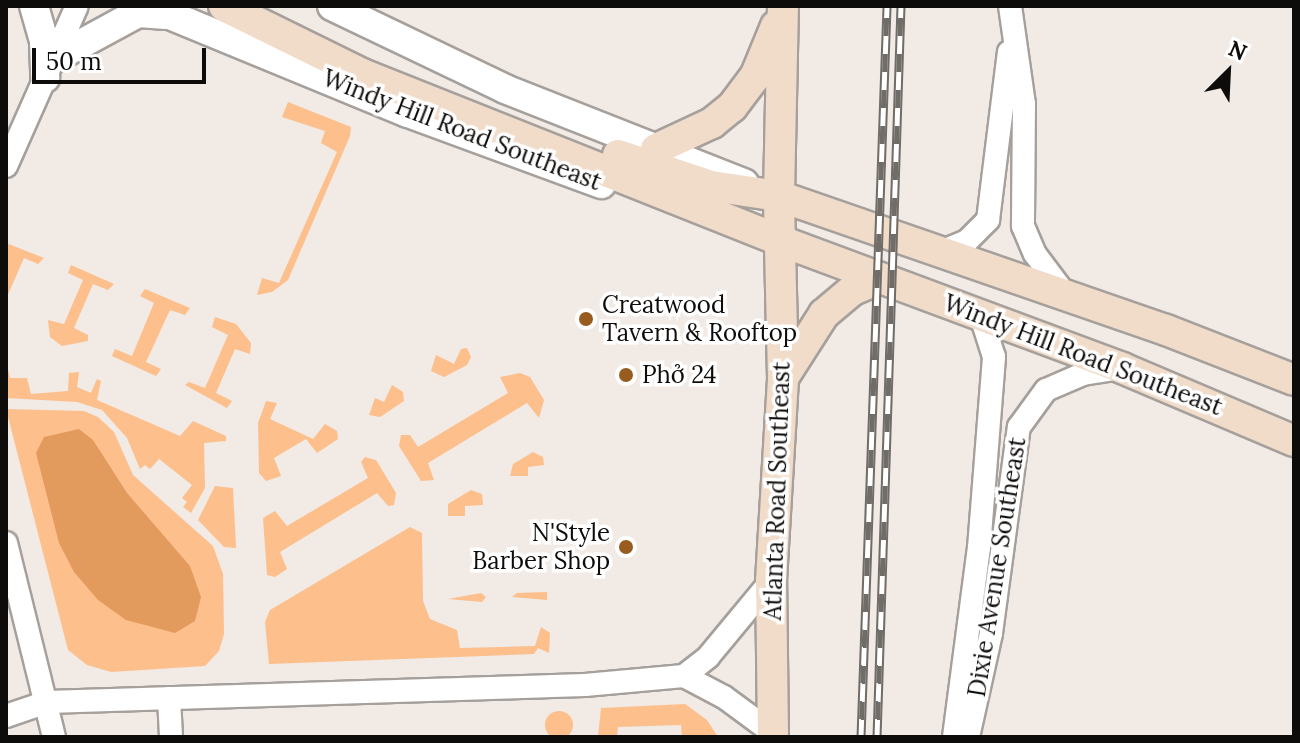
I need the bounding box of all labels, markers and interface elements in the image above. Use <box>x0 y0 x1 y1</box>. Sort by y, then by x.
scale bar <box>36 32 210 82</box>
north arrow <box>1188 32 1268 112</box>
text: N <box>1224 34 1251 66</box>
text: 50 m <box>46 46 102 77</box>
street label: Windy Hill Road Southeast <box>319 64 605 196</box>
street label: Windy Hill Road Southeast <box>940 289 1226 421</box>
place label: Creatwood Tavern & Rooftop <box>602 291 797 347</box>
marker: Creatwood Tavern & Rooftop <box>577 310 595 328</box>
place label: Phở 24 <box>642 361 716 389</box>
street label: Atlanta Road Southeast <box>758 361 796 621</box>
marker: Phở 24 <box>617 366 635 384</box>
street label: Dixie Avenue Southeast <box>962 435 1032 699</box>
place label: N'Style Barber Shop <box>472 519 610 575</box>
marker: N'Style Barber Shop <box>617 538 635 556</box>

